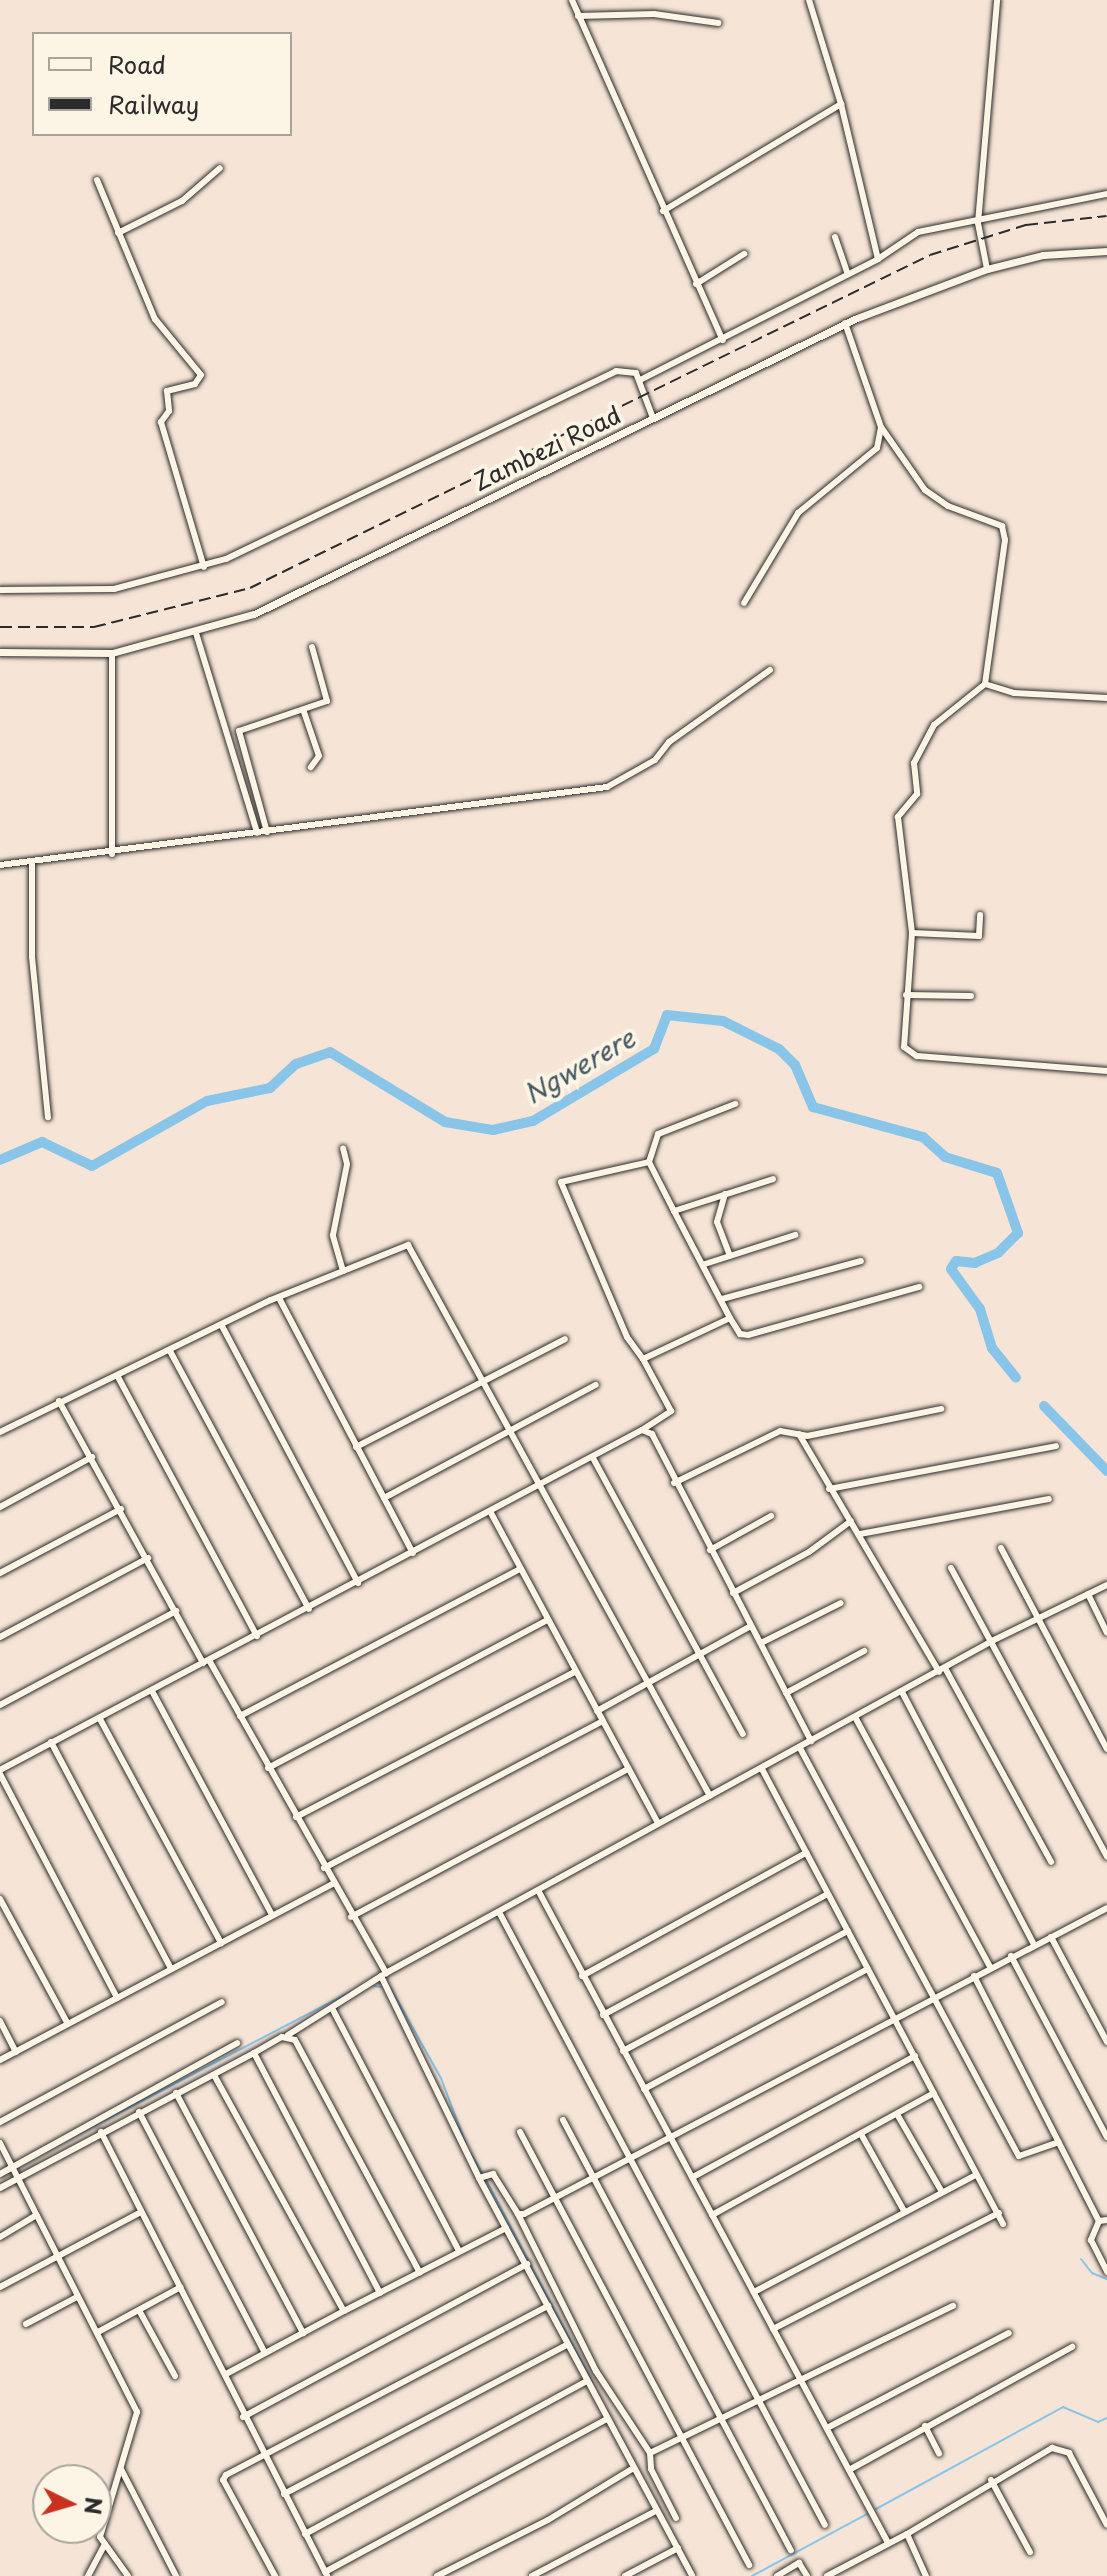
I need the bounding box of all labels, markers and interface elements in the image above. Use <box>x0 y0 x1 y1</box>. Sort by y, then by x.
legend <box>32 32 292 136</box>
text: Road <box>108 46 166 82</box>
text: Railway <box>108 86 199 122</box>
street label: Zambezi Road <box>468 399 626 497</box>
water label: Ngwerere <box>518 1022 640 1110</box>
north arrow <box>32 2464 112 2544</box>
text: N <box>77 2496 112 2516</box>

